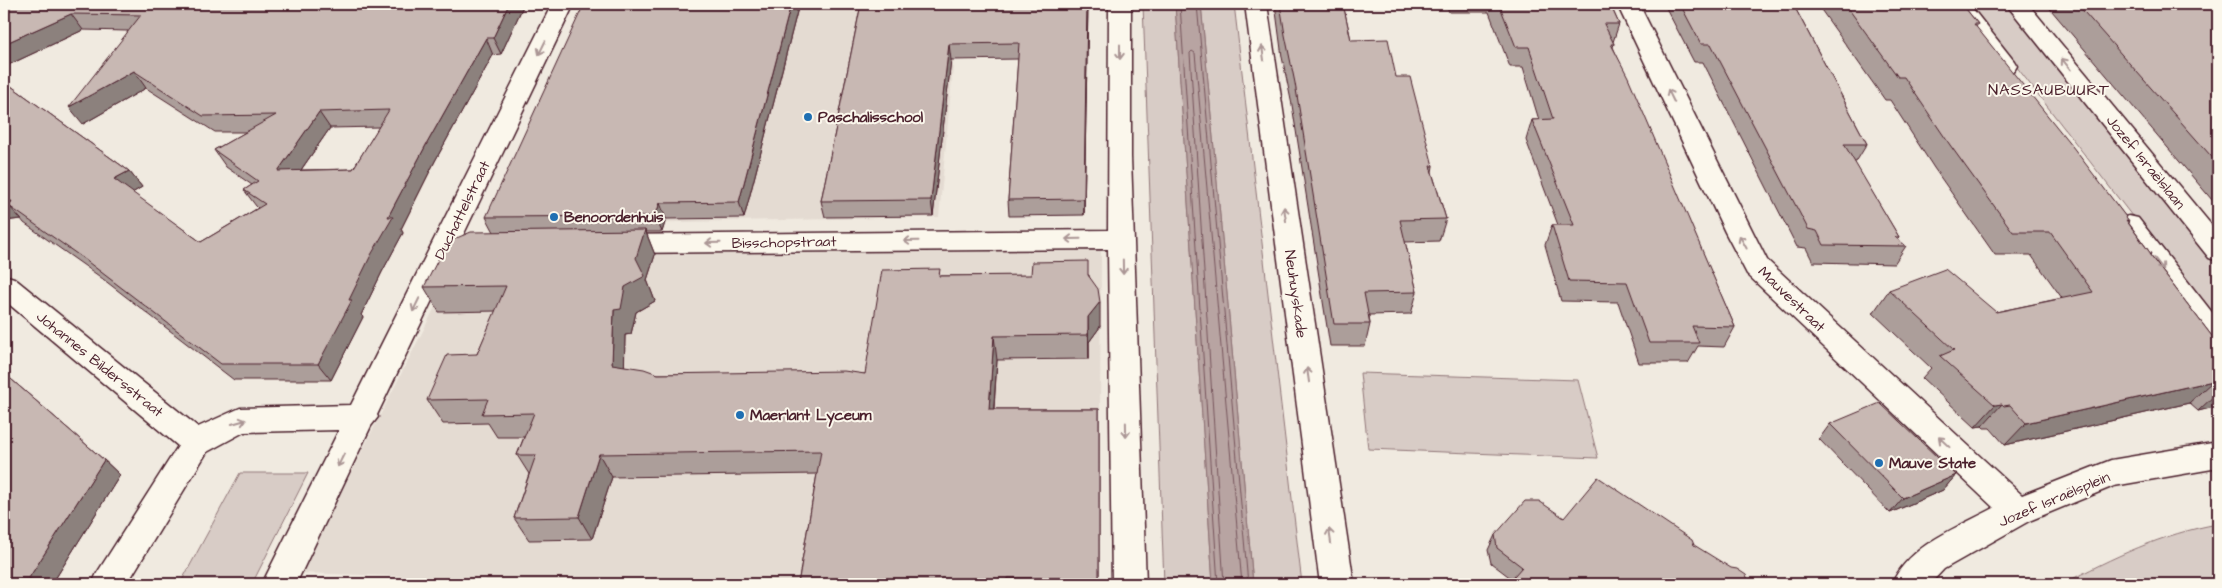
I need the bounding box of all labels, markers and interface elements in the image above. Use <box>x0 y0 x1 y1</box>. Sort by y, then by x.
one-way arrow <box>536 40 546 55</box>
one-way arrow <box>1115 44 1125 60</box>
one-way arrow <box>1257 45 1267 61</box>
one-way arrow <box>2060 58 2071 71</box>
district label: NASSAUBUURT <box>1988 79 2110 101</box>
one-way arrow <box>1666 89 1676 104</box>
place label: Paschalisschool <box>818 107 924 128</box>
marker: Paschalisschool <box>802 111 814 123</box>
street label: Jozef Israëlslaan <box>2101 111 2190 214</box>
street label: Duchattelstraat <box>429 157 495 263</box>
one-way arrow <box>1280 206 1290 222</box>
place label: Benoordenhuis <box>564 207 664 228</box>
marker: Benoordenhuis <box>548 211 560 223</box>
street label: Bisschopstraat <box>731 231 837 254</box>
one-way arrow <box>1066 234 1082 244</box>
one-way arrow <box>1738 234 1748 249</box>
one-way arrow <box>903 236 920 246</box>
one-way arrow <box>706 238 722 248</box>
street label: Neuhuyskade <box>1278 249 1312 340</box>
one-way arrow <box>2154 257 2165 270</box>
one-way arrow <box>1118 259 1128 275</box>
street label: Mauvestraat <box>1753 262 1830 337</box>
one-way arrow <box>411 297 420 312</box>
street label: Johannes Bildersstraat <box>32 306 168 422</box>
one-way arrow <box>1302 367 1312 383</box>
place label: Maerlant Lyceum <box>750 405 872 427</box>
marker: Maerlant Lyceum <box>734 409 746 421</box>
one-way arrow <box>231 416 247 426</box>
one-way arrow <box>1121 422 1131 438</box>
one-way arrow <box>1937 436 1950 448</box>
one-way arrow <box>336 453 346 468</box>
place label: Mauve State <box>1889 453 1976 474</box>
marker: Mauve State <box>1873 457 1885 469</box>
street label: Jozef Israëlsplein <box>1995 466 2114 532</box>
one-way arrow <box>1325 528 1335 544</box>

